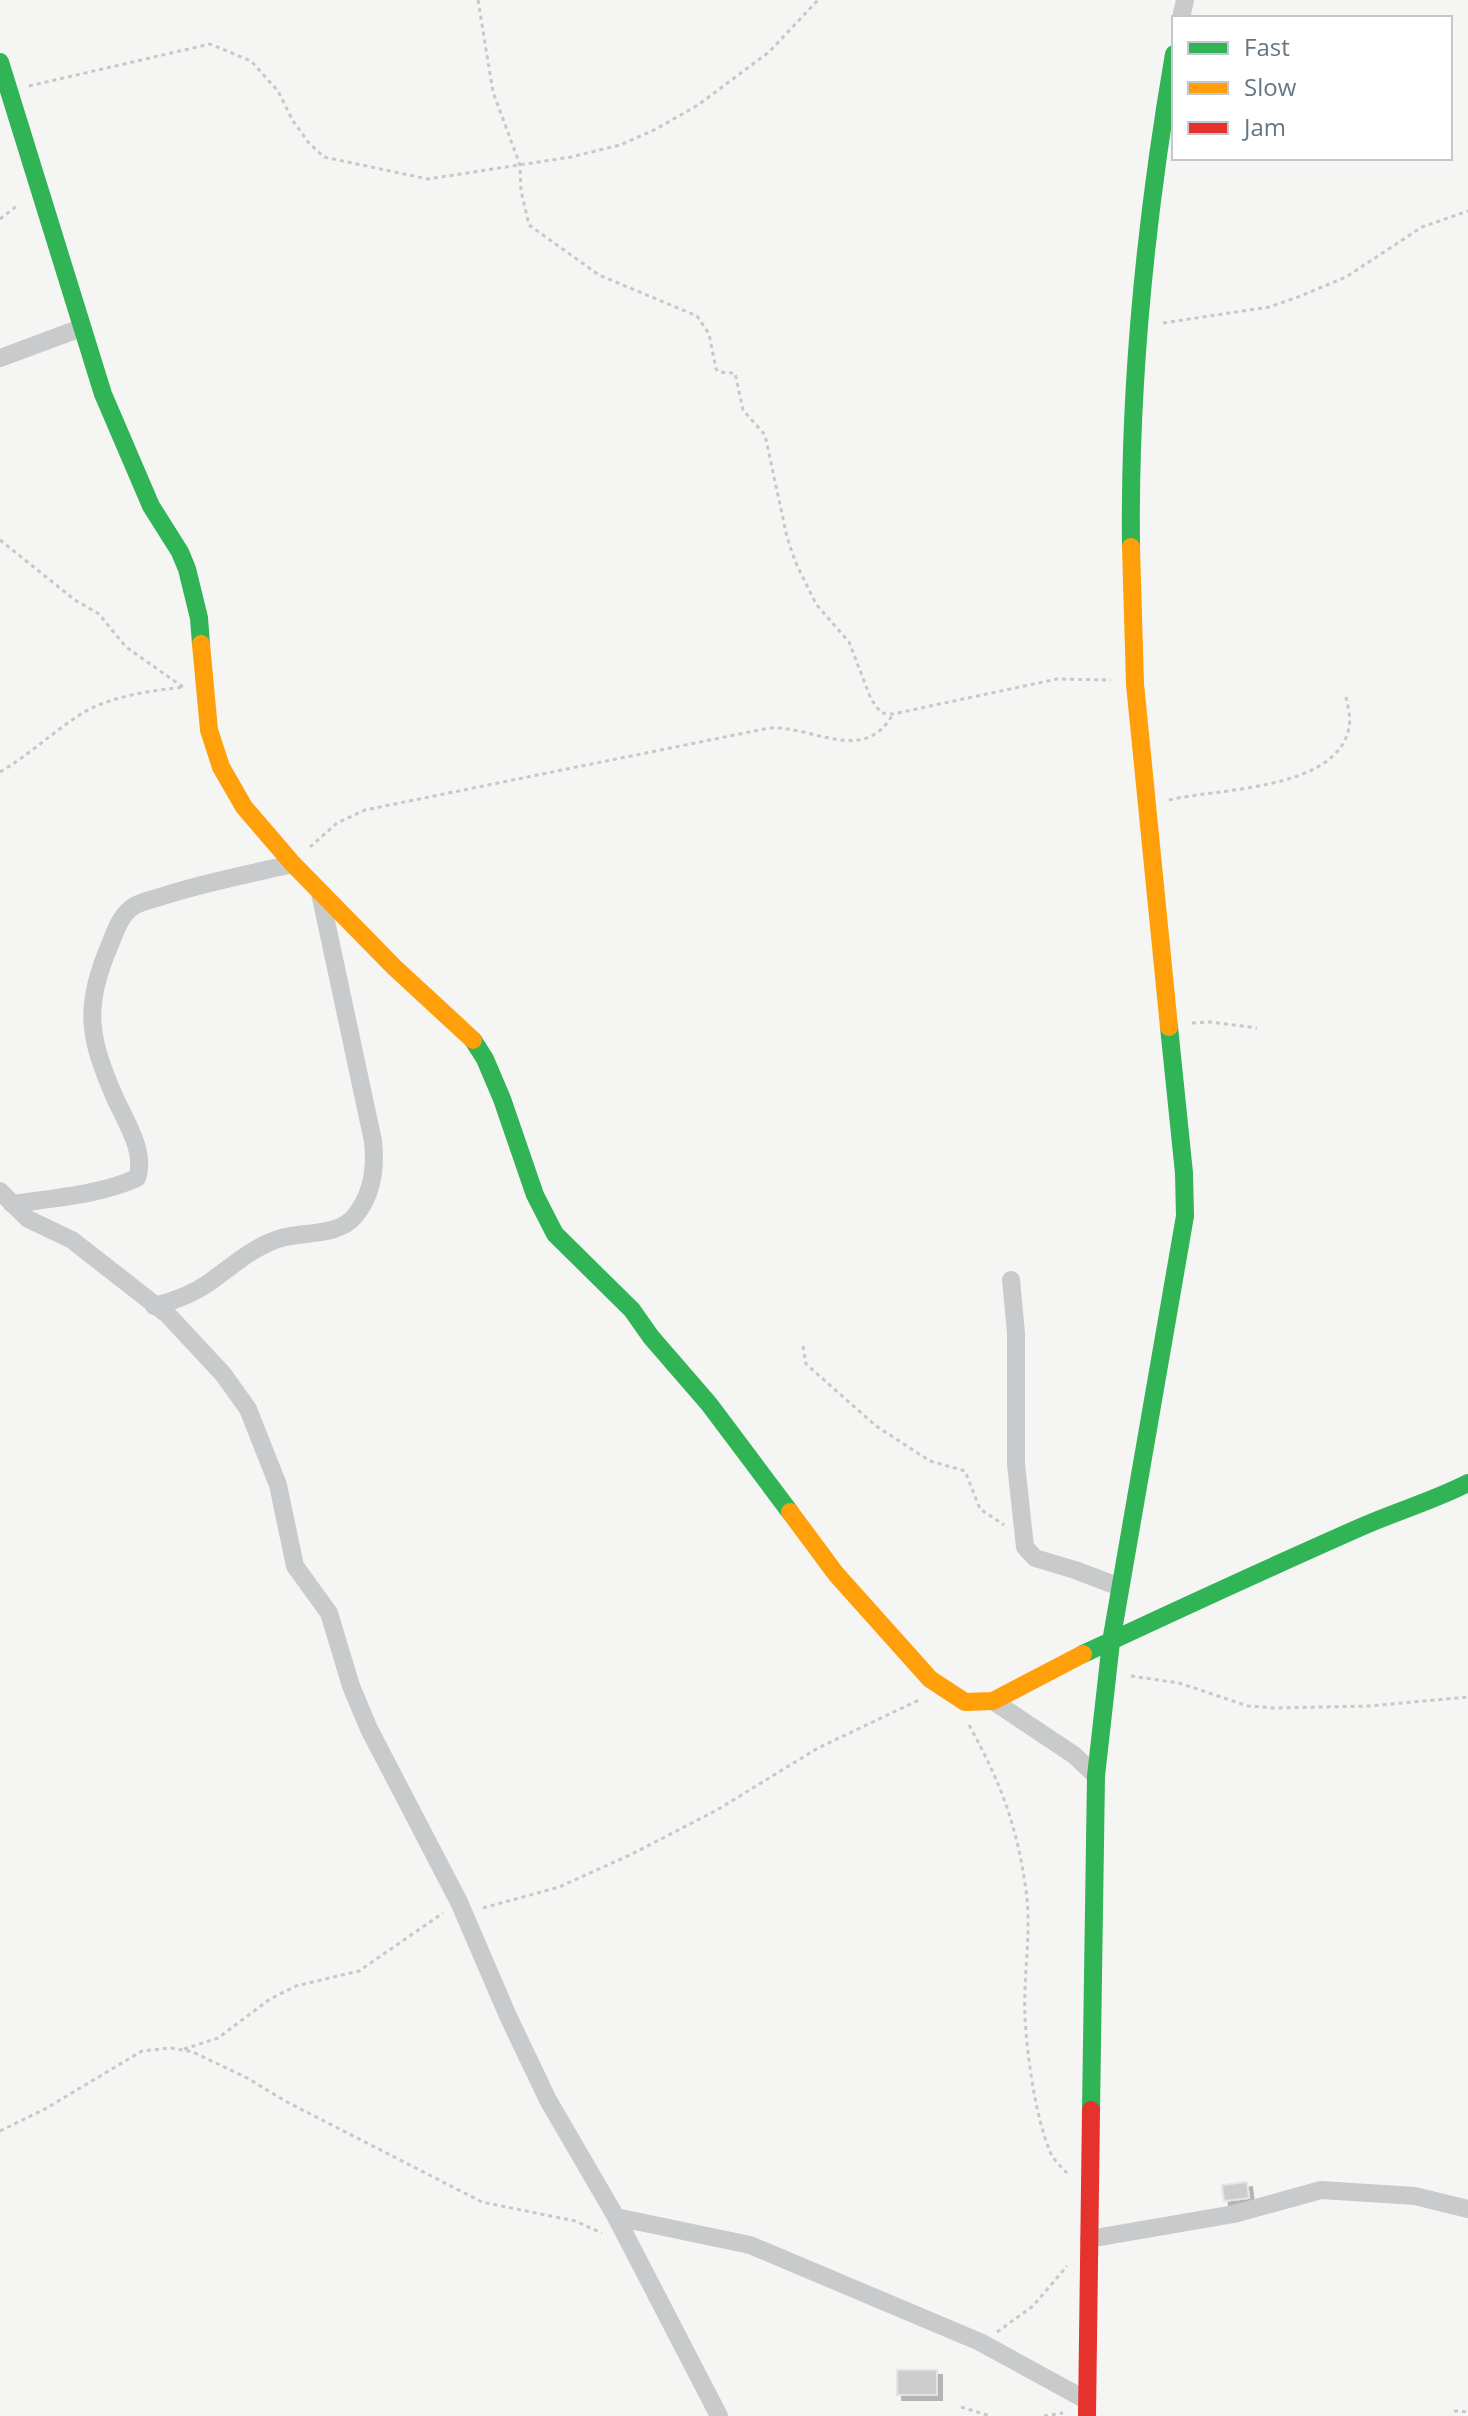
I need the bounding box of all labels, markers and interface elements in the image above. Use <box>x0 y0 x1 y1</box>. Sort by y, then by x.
legend <box>1172 16 1452 160</box>
text: Fast <box>1244 30 1290 63</box>
text: Slow <box>1244 70 1297 103</box>
text: Jam <box>1242 110 1286 143</box>

